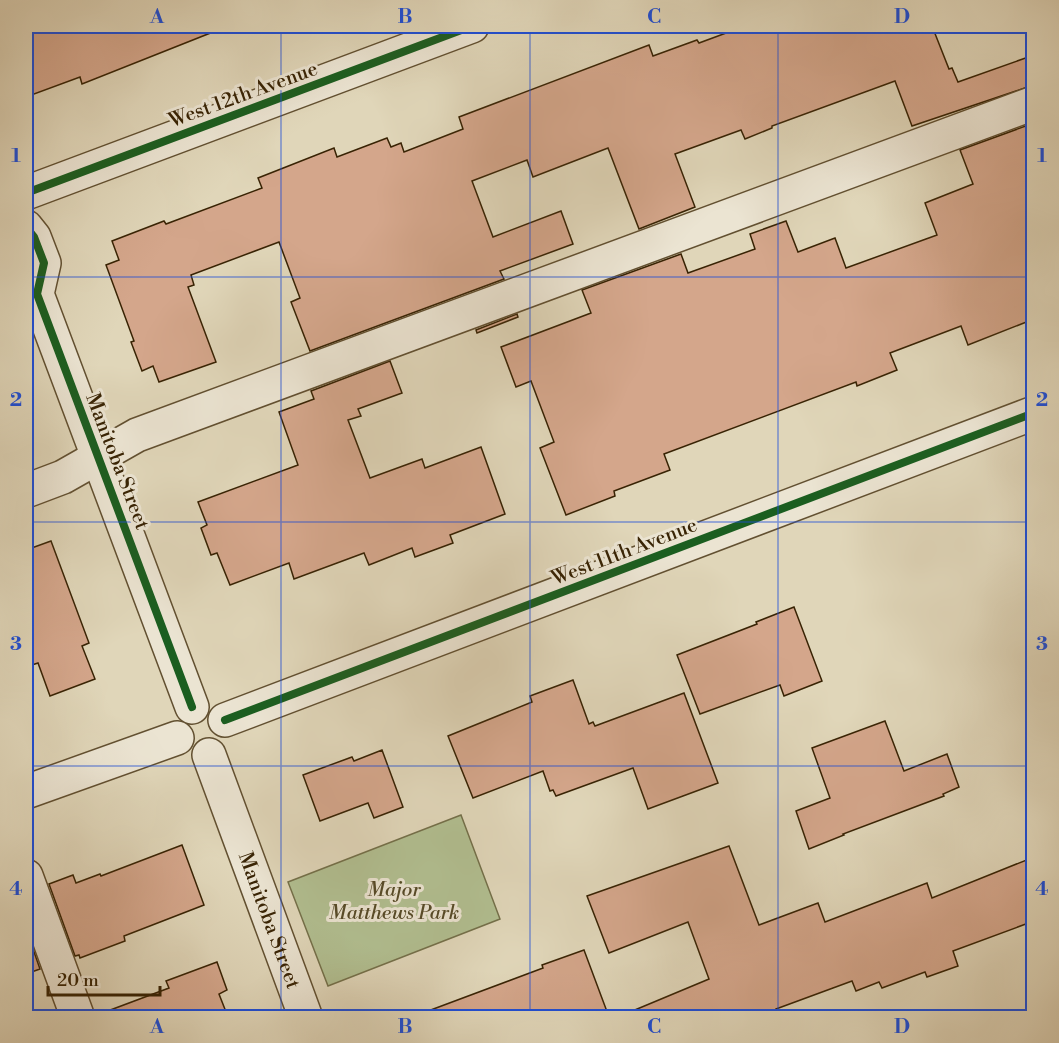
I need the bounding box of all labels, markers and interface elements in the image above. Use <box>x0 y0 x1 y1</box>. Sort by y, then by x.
text: A <box>149 5 165 30</box>
text: B <box>397 5 413 30</box>
text: C <box>647 5 661 30</box>
text: D <box>894 5 910 30</box>
street label: West 12th Avenue <box>165 57 321 134</box>
text: 1 <box>11 144 21 169</box>
text: 1 <box>1037 144 1047 169</box>
text: 2 <box>10 388 22 413</box>
text: 2 <box>1036 388 1048 413</box>
street label: Manitoba Street <box>79 390 154 533</box>
street label: West 11th Avenue <box>547 513 701 592</box>
text: 3 <box>10 632 22 657</box>
text: 3 <box>1036 632 1048 657</box>
street label: Manitoba Street <box>232 849 305 993</box>
text: 4 <box>9 877 23 902</box>
text: 4 <box>1035 877 1049 902</box>
park label: Major Matthews Park <box>329 878 459 926</box>
scale bar <box>48 959 160 997</box>
text: 20 m <box>57 969 99 992</box>
text: A <box>149 1015 165 1040</box>
text: B <box>397 1015 413 1040</box>
text: C <box>647 1015 661 1040</box>
text: D <box>894 1015 910 1040</box>

